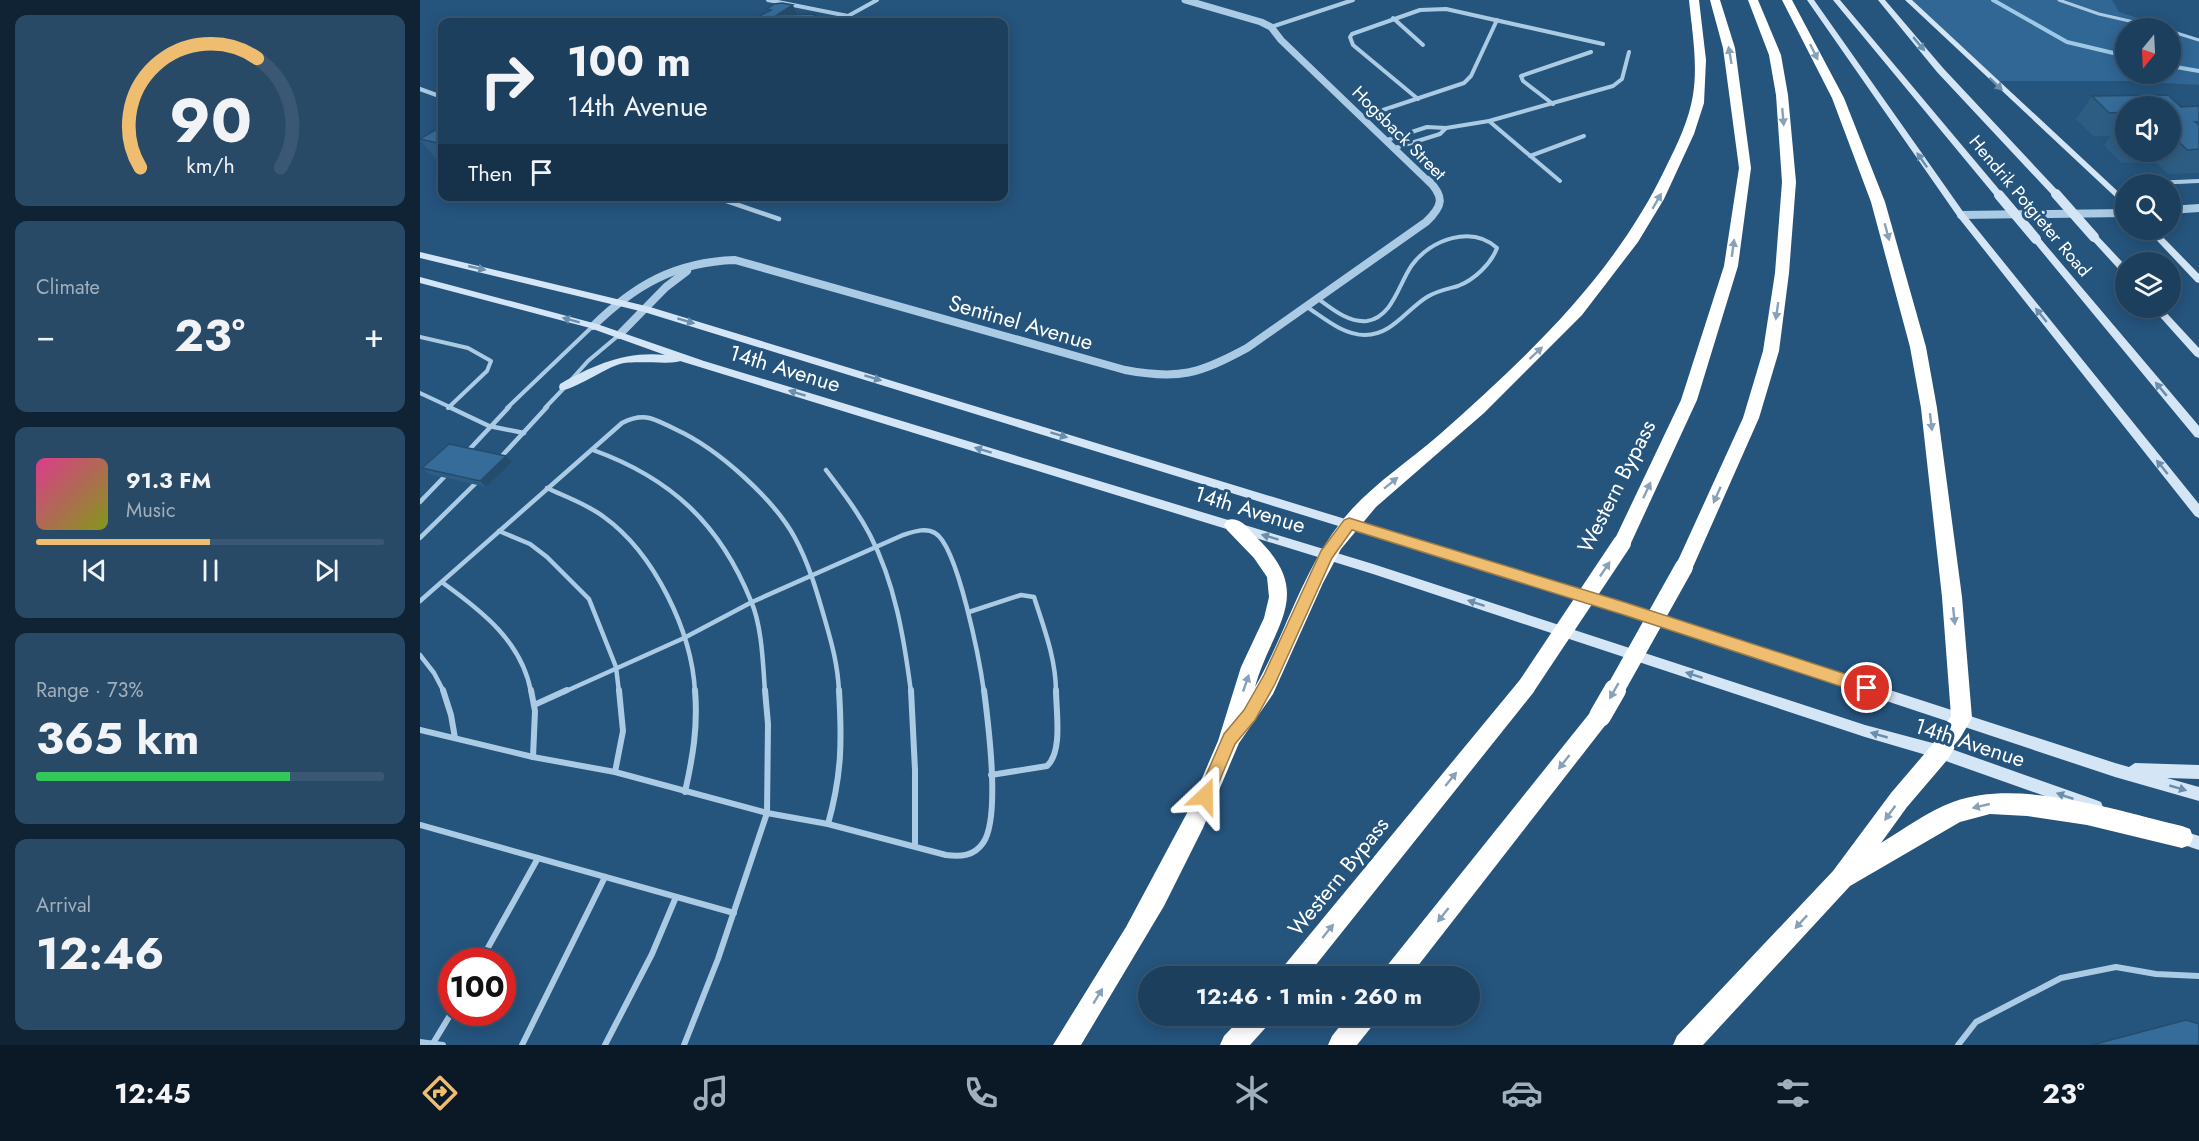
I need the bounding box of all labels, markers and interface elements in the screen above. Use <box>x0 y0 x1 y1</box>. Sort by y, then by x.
north arrow <box>2115 18 2181 84</box>
map controls <box>2115 18 2181 318</box>
text: 100 m <box>567 31 691 92</box>
one-way arrow <box>1912 36 1925 51</box>
icon: right <box>468 42 546 120</box>
one-way arrow <box>1810 43 1819 60</box>
one-way arrow <box>1725 45 1734 64</box>
text: 90 <box>168 75 252 165</box>
one-way arrow <box>1989 77 2004 91</box>
street label: Hogsback Street <box>1346 80 1453 187</box>
text: 14th Avenue <box>567 87 708 126</box>
button: sound <box>2115 96 2181 162</box>
one-way arrow <box>1779 107 1788 126</box>
street label: Hendrik Potgieter Road <box>1963 130 2097 282</box>
text: km/h <box>186 150 234 181</box>
one-way arrow <box>1916 152 1928 168</box>
icon: arrive <box>525 156 558 189</box>
text: Then <box>468 157 513 189</box>
button: search <box>2115 174 2181 240</box>
one-way arrow <box>1652 193 1663 209</box>
one-way arrow <box>1882 223 1892 242</box>
one-way arrow <box>1729 238 1738 257</box>
button: layers <box>2115 252 2181 318</box>
one-way arrow <box>468 264 486 274</box>
text: Climate <box>36 273 100 302</box>
street label: Sentinel Avenue <box>945 286 1097 358</box>
one-way arrow <box>1772 301 1781 320</box>
text: 23° <box>174 303 245 368</box>
one-way arrow <box>2034 307 2047 323</box>
text: − <box>36 312 55 359</box>
text: + <box>364 312 384 359</box>
one-way arrow <box>562 315 580 325</box>
one-way arrow <box>677 317 695 326</box>
street label: 14th Avenue <box>725 336 845 400</box>
one-way arrow <box>1529 346 1544 360</box>
one-way arrow <box>864 374 882 383</box>
one-way arrow <box>2155 381 2168 397</box>
one-way arrow <box>788 388 806 397</box>
one-way arrow <box>1926 413 1936 432</box>
street label: Western Bypass <box>1569 414 1663 558</box>
one-way arrow <box>1050 431 1068 440</box>
one-way arrow <box>974 445 992 454</box>
one-way arrow <box>2156 459 2169 475</box>
text: 91.3 FM <box>126 464 211 496</box>
street label: 14th Avenue <box>1190 477 1310 541</box>
one-way arrow <box>1383 477 1399 490</box>
one-way arrow <box>1642 482 1651 499</box>
one-way arrow <box>1712 487 1721 504</box>
text: Music <box>126 496 176 525</box>
one-way arrow <box>1261 532 1279 541</box>
icon: previous <box>78 554 111 587</box>
icon: pause <box>194 554 227 587</box>
icon: next <box>310 554 343 587</box>
one-way arrow <box>1599 561 1611 577</box>
one-way arrow <box>1467 598 1485 608</box>
one-way arrow <box>1949 606 1959 625</box>
pin <box>1841 662 1892 713</box>
one-way arrow <box>1685 670 1703 679</box>
icon: arrive <box>1850 671 1883 704</box>
one-way arrow <box>1241 674 1251 692</box>
text: Range · 73% <box>36 676 143 705</box>
one-way arrow <box>1609 683 1619 700</box>
text: 365 km <box>36 706 199 771</box>
street label: 14th Avenue <box>1911 709 2029 775</box>
one-way arrow <box>1870 730 1888 739</box>
one-way arrow <box>1558 754 1570 769</box>
position arrow <box>1173 764 1237 828</box>
one-way arrow <box>1444 772 1457 787</box>
one-way arrow <box>2169 784 2187 793</box>
one-way arrow <box>2055 790 2073 800</box>
one-way arrow <box>1971 801 1990 811</box>
one-way arrow <box>1884 806 1896 821</box>
street label: Western Bypass <box>1280 809 1396 943</box>
text: Arrival <box>36 891 91 920</box>
one-way arrow <box>1437 907 1450 923</box>
one-way arrow <box>1795 914 1809 928</box>
text: 12:46 <box>36 921 164 986</box>
one-way arrow <box>1322 923 1335 939</box>
speed limit sign: 100 <box>438 948 516 1026</box>
text: 12:46 · 1 min · 260 m <box>1196 980 1422 1012</box>
one-way arrow <box>1093 987 1103 1004</box>
icon: directions <box>419 1072 461 1114</box>
icon: music <box>690 1072 732 1114</box>
icon: phone <box>960 1072 1002 1114</box>
icon: climate <box>1231 1072 1273 1114</box>
icon: car <box>1501 1072 1543 1114</box>
icon: filters <box>1772 1072 1814 1114</box>
text: 12:45 <box>114 1074 191 1113</box>
text: 23° <box>2042 1074 2085 1113</box>

